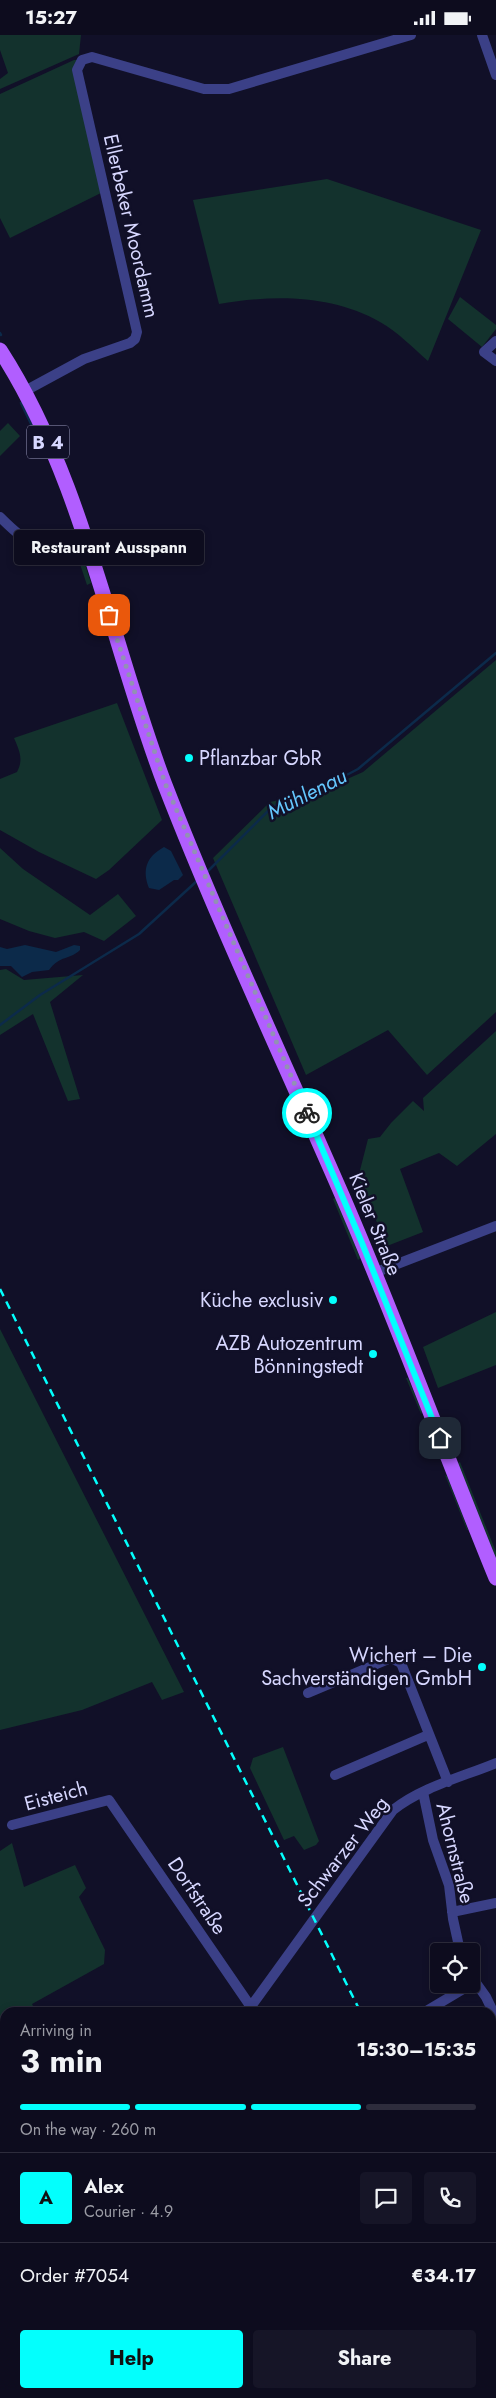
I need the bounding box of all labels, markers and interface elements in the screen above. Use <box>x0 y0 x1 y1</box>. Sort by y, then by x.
text: 15:27 <box>25 4 77 31</box>
street label: Ellerbeker Moordamm <box>96 131 166 321</box>
road number: B 4 <box>27 426 69 459</box>
callout: Restaurant Ausspann <box>14 530 204 565</box>
text: Restaurant Ausspann <box>31 536 187 559</box>
pin <box>88 594 130 636</box>
icon: bag <box>95 601 123 629</box>
place label: Pflanzbar GbR <box>199 744 322 773</box>
marker: Pflanzbar GbR <box>183 752 195 764</box>
water label: Mühlenau <box>262 761 352 827</box>
courier <box>282 1088 332 1138</box>
icon: bike <box>293 1099 321 1127</box>
street label: Kieler Straße <box>341 1168 409 1280</box>
place label: Küche exclusiv <box>200 1286 323 1315</box>
marker: Küche exclusiv <box>327 1294 339 1306</box>
place label: AZB Autozentrum Bönningstedt <box>216 1329 363 1381</box>
marker: AZB Autozentrum Bönningstedt <box>367 1348 379 1360</box>
pin <box>419 1417 461 1459</box>
icon: home <box>426 1424 454 1452</box>
place label: Wichert – Die Sachverständigen GmbH <box>261 1641 472 1693</box>
marker: Wichert – Die Sachverständigen GmbH <box>476 1661 488 1673</box>
street label: Eisteich <box>21 1774 91 1818</box>
street label: Schwarzer Weg <box>290 1790 396 1914</box>
street label: Ahornstraße <box>428 1800 482 1906</box>
street label: Dorfstraße <box>160 1851 234 1941</box>
map controls <box>430 1943 480 1993</box>
button: locate <box>430 1943 480 1993</box>
text: Arriving in <box>20 2019 92 2042</box>
text: 15:30–15:35 <box>357 2036 476 2063</box>
text: 3 min <box>20 2038 103 2084</box>
text: On the way · 260 m <box>20 2118 156 2141</box>
button: chat <box>360 2172 412 2224</box>
button: phone <box>424 2172 476 2224</box>
text: Alex <box>84 2173 124 2200</box>
text: A <box>39 2184 53 2211</box>
text: Courier · 4.9 <box>84 2200 173 2223</box>
text: Order #7054 <box>20 2262 129 2289</box>
text: €34.17 <box>411 2262 476 2289</box>
button: Help <box>20 2330 243 2388</box>
button: Share <box>253 2330 476 2388</box>

